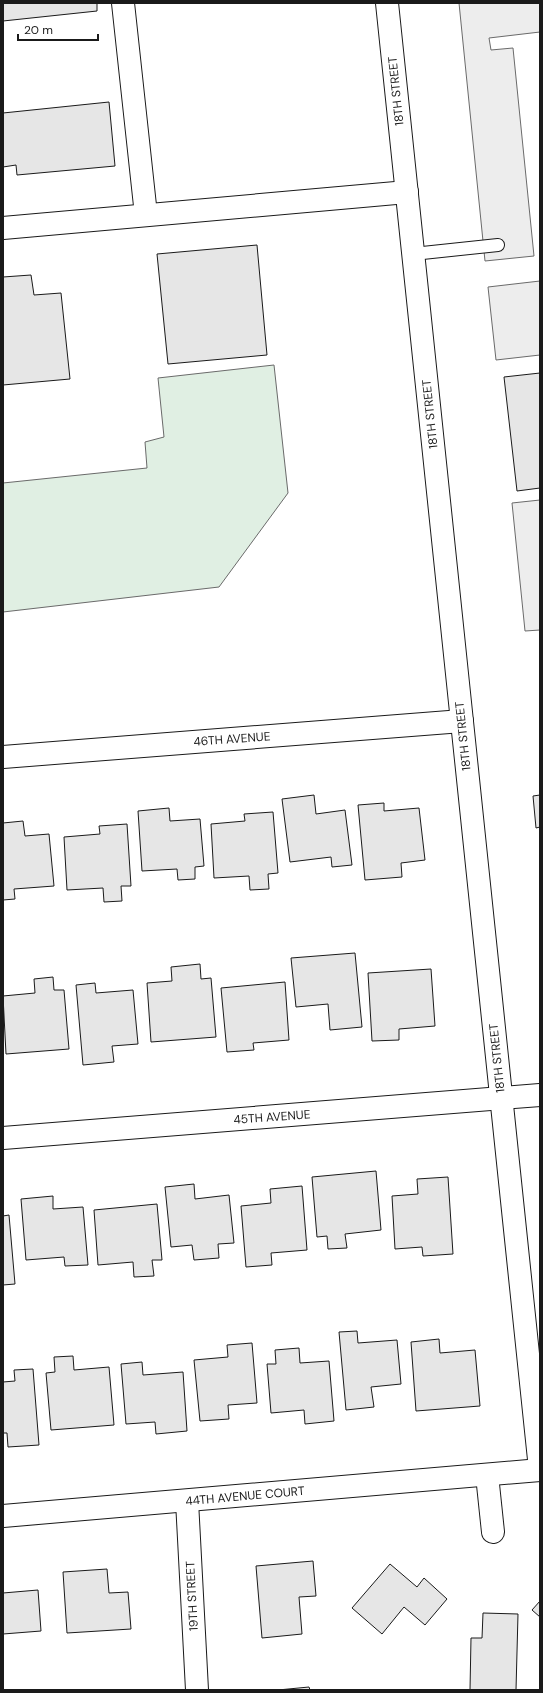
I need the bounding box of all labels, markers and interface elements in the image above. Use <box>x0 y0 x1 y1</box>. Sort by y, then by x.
scale bar <box>18 16 98 42</box>
text: 20 m <box>24 22 53 38</box>
street label: 18TH STREET <box>384 55 408 126</box>
street label: 18TH STREET <box>418 378 442 449</box>
street label: 18TH STREET <box>451 700 475 771</box>
street label: 46TH AVENUE <box>193 728 271 750</box>
street label: 18TH STREET <box>485 1022 509 1093</box>
street label: 45TH AVENUE <box>233 1106 311 1128</box>
street label: 44TH AVENUE COURT <box>185 1483 305 1509</box>
street label: 19TH STREET <box>182 1560 202 1631</box>

